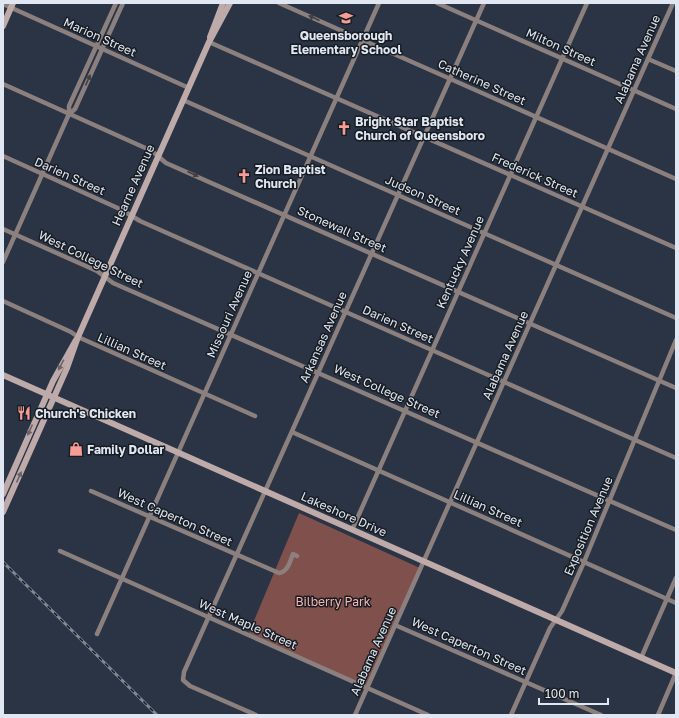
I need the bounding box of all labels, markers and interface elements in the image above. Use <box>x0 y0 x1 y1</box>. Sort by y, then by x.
school or university icon: Queensborough Elementary School <box>338 10 354 26</box>
street label: Alabama Avenue <box>611 12 663 106</box>
street label: Marion Street <box>61 14 139 60</box>
one-way arrow <box>308 15 320 21</box>
street label: Milton Street <box>524 25 599 69</box>
place label: Queensborough Elementary School <box>291 28 401 57</box>
street label: Catherine Street <box>436 56 528 108</box>
one-way arrow <box>85 75 91 86</box>
place label: Bright Star Baptist Church of Queensboro <box>355 114 485 143</box>
church icon: Bright Star Baptist Church of Queensboro <box>336 120 352 136</box>
street label: Hearne Avenue <box>108 142 158 228</box>
street label: Frederick Street <box>490 149 581 201</box>
street label: Darien Street <box>32 154 108 198</box>
place label: Zion Baptist Church <box>255 162 326 191</box>
church icon: Zion Baptist Church <box>236 168 252 184</box>
one-way arrow <box>187 172 199 178</box>
street label: Judson Street <box>383 172 463 218</box>
street label: Stonewall Street <box>295 203 389 255</box>
street label: Kentucky Avenue <box>433 213 487 311</box>
street label: West College Street <box>36 227 146 291</box>
street label: Missouri Avenue <box>203 268 255 360</box>
street label: Arkansas Avenue <box>296 289 350 385</box>
street label: Darien Street <box>360 302 436 346</box>
street label: Alabama Avenue <box>479 308 531 402</box>
street label: Lillian Street <box>95 329 169 373</box>
one-way arrow <box>57 360 64 371</box>
street label: West College Street <box>331 361 443 421</box>
restaurant icon: Church's Chicken <box>16 405 32 421</box>
place label: Church's Chicken <box>35 406 136 421</box>
one-way arrow <box>27 425 33 436</box>
shop icon: Family Dollar <box>68 441 84 457</box>
place label: Family Dollar <box>87 442 164 457</box>
one-way arrow <box>16 471 22 482</box>
street label: Exposition Avenue <box>560 474 616 578</box>
street label: West Caperton Street <box>115 485 235 549</box>
street label: Lillian Street <box>451 486 525 530</box>
street label: Lakeshore Drive <box>299 488 389 540</box>
park label: Bilberry Park <box>296 594 371 609</box>
street label: West Maple Street <box>197 596 300 652</box>
street label: Alabama Avenue <box>347 604 399 698</box>
street label: West Caperton Street <box>409 614 529 678</box>
scale bar <box>539 680 608 706</box>
text: 100 m <box>545 686 579 701</box>

